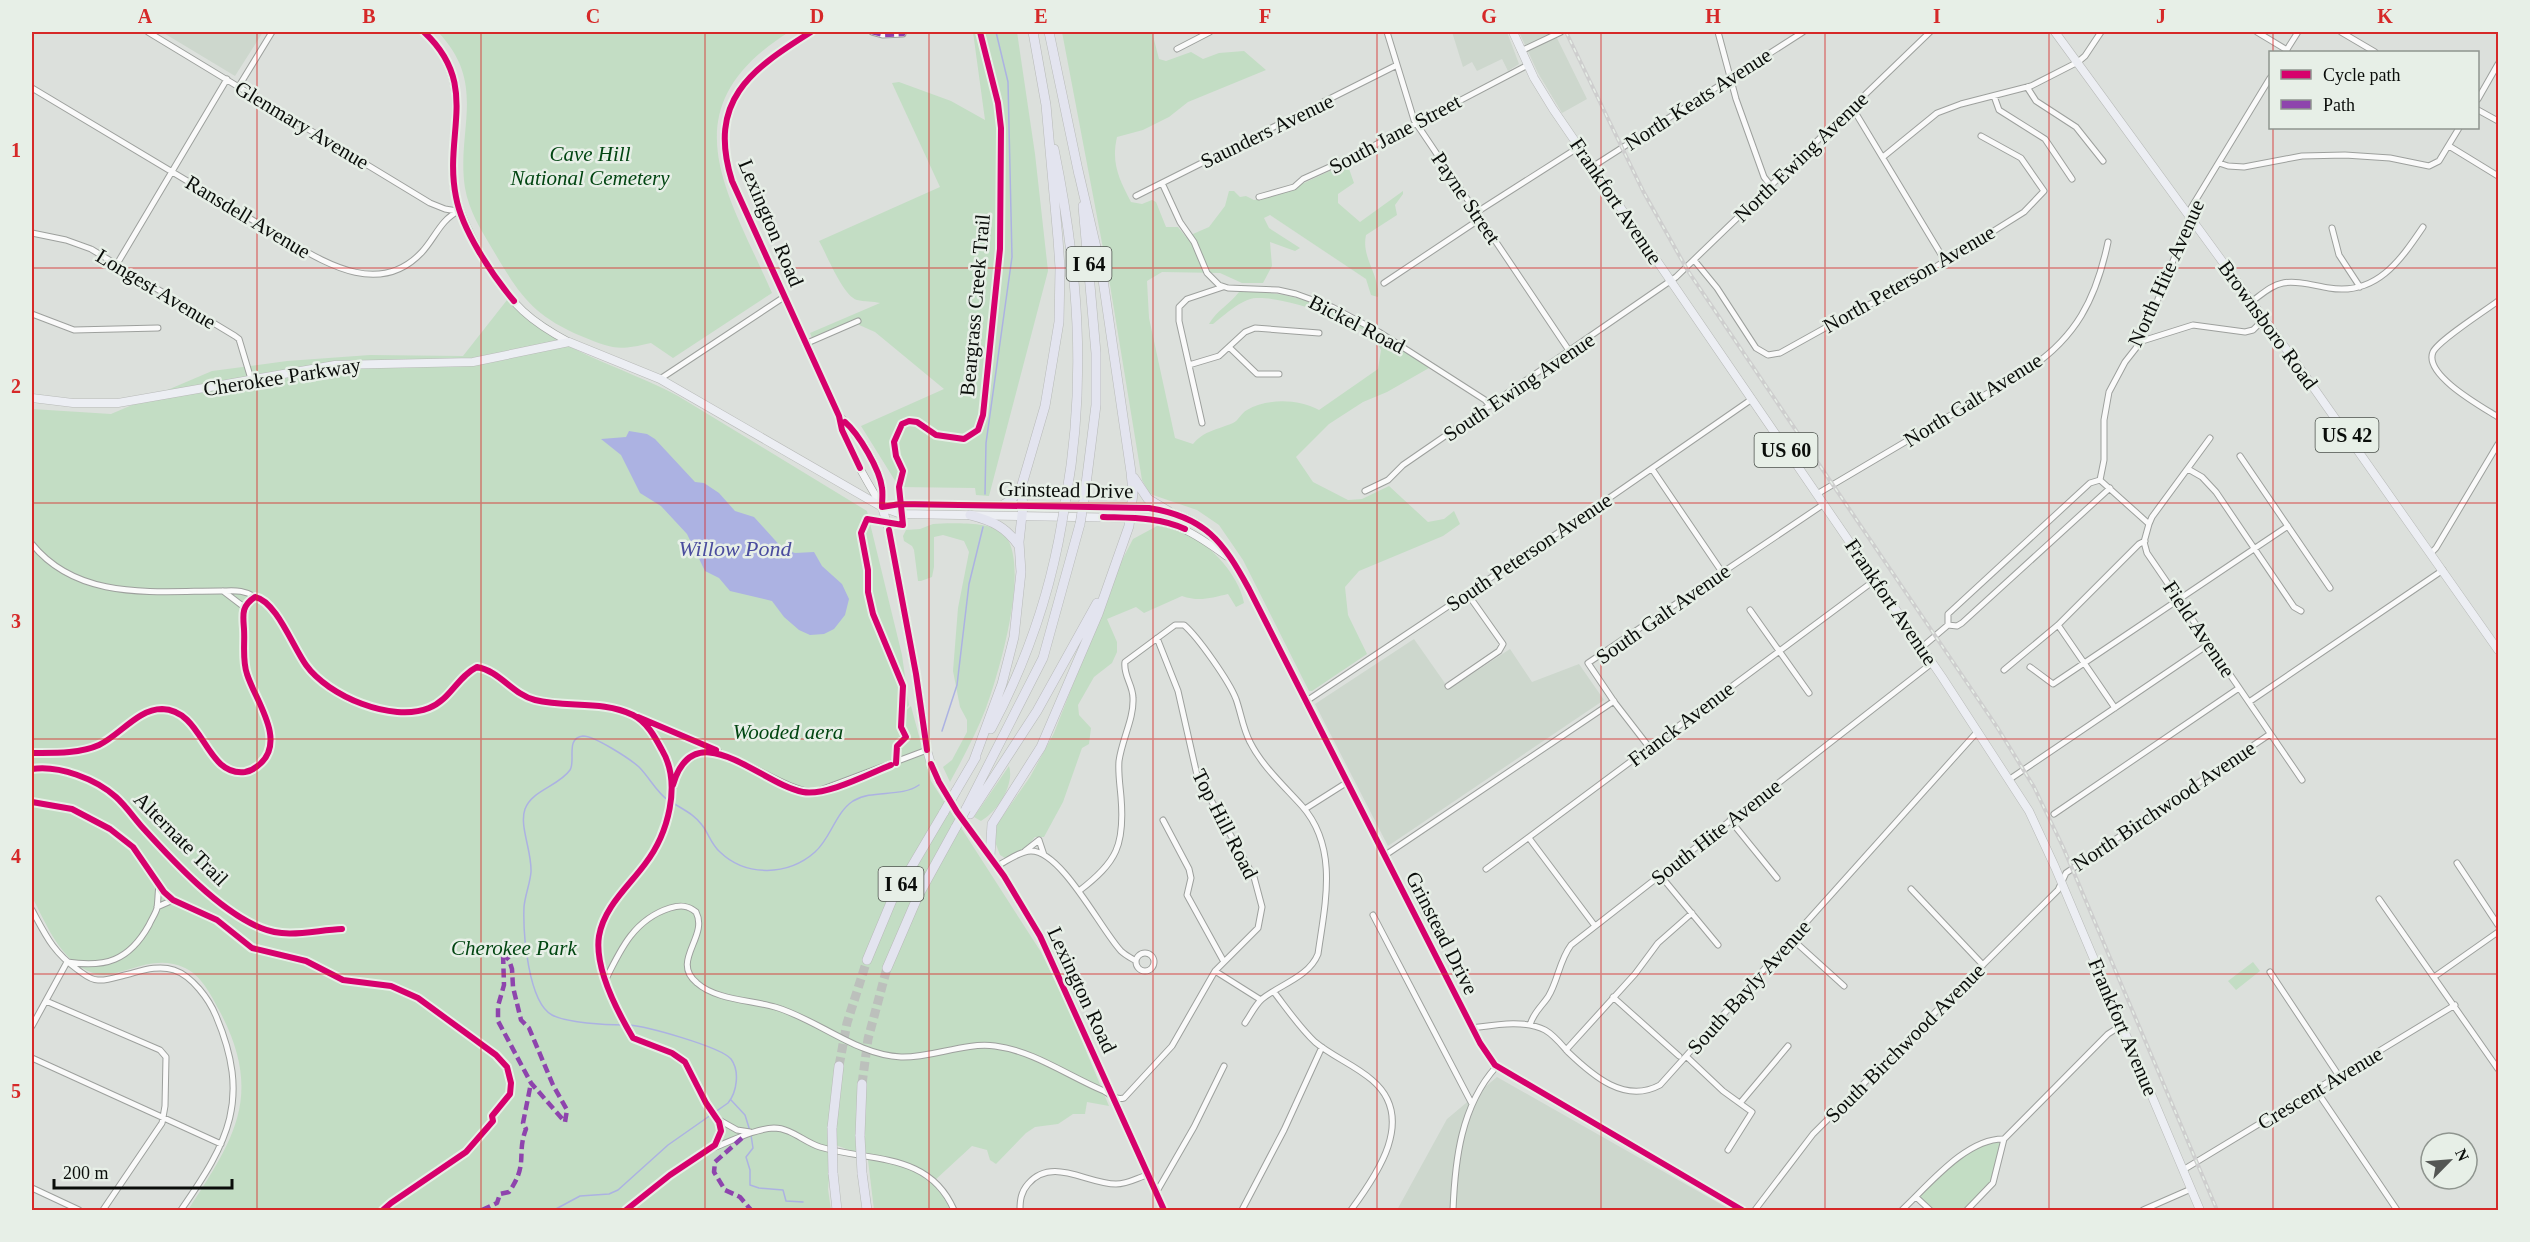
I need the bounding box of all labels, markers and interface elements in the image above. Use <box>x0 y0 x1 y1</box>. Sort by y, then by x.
text: A <box>138 5 153 27</box>
text: B <box>362 5 376 27</box>
text: C <box>586 5 600 27</box>
text: D <box>810 5 824 27</box>
text: E <box>1034 5 1048 27</box>
text: F <box>1259 5 1271 27</box>
text: G <box>1481 5 1497 27</box>
text: H <box>1705 5 1721 27</box>
text: I <box>1933 5 1941 27</box>
text: J <box>2156 5 2166 27</box>
text: K <box>2377 5 2393 27</box>
street label: North Keats Avenue <box>1620 43 1776 155</box>
legend <box>2269 51 2479 129</box>
text: Cycle path <box>2323 65 2400 85</box>
street label: Glenmary Avenue <box>231 76 373 174</box>
street label: North Ewing Avenue <box>1729 87 1873 227</box>
street label: Saunders Avenue <box>1197 88 1337 174</box>
street label: South Jane Street <box>1325 89 1465 179</box>
text: Path <box>2323 95 2355 115</box>
street label: Frankfort Avenue <box>1565 133 1667 269</box>
text: 1 <box>11 139 21 161</box>
park label: Cave Hill National Cemetery <box>509 142 670 190</box>
street label: Payne Street <box>1427 148 1506 249</box>
street label: Lexington Road <box>733 156 809 291</box>
street label: Ransdell Avenue <box>181 170 315 264</box>
street label: North Hite Avenue <box>2123 196 2209 350</box>
street label: Beargrass Creek Trail <box>955 213 995 397</box>
street label: North Peterson Avenue <box>1819 220 1999 338</box>
street label: Longest Avenue <box>92 244 220 334</box>
road number: I 64 <box>1066 247 1112 281</box>
street label: Brownsboro Road <box>2213 256 2323 395</box>
street label: Bickel Road <box>1305 290 1409 359</box>
street label: South Ewing Avenue <box>1439 328 1599 446</box>
street label: North Galt Avenue <box>1900 348 2046 452</box>
street label: Cherokee Parkway <box>202 353 363 401</box>
text: 2 <box>11 375 21 397</box>
road number: US 42 <box>2316 418 2378 452</box>
road number: US 60 <box>1754 433 1818 467</box>
street label: Grinstead Drive <box>998 477 1134 503</box>
street label: South Peterson Avenue <box>1442 488 1616 616</box>
street label: Frankfort Avenue <box>1840 534 1942 670</box>
water label: Willow Pond <box>678 536 793 561</box>
street label: South Galt Avenue <box>1591 559 1735 669</box>
street label: Field Avenue <box>2158 576 2240 682</box>
text: 3 <box>11 610 21 632</box>
street label: Franck Avenue <box>1623 676 1739 772</box>
park label: Wooded aera <box>733 720 843 744</box>
street label: North Birchwood Avenue <box>2068 736 2260 876</box>
street label: Top Hill Road <box>1187 765 1263 883</box>
street label: South Hite Avenue <box>1646 774 1786 890</box>
street label: Alternate Trail <box>129 787 233 891</box>
text: 4 <box>11 845 21 867</box>
road number: I 64 <box>878 867 924 901</box>
street label: Grinstead Drive <box>1401 868 1483 998</box>
street label: South Bayly Avenue <box>1682 915 1816 1059</box>
street label: Lexington Road <box>1042 923 1122 1057</box>
park label: Cherokee Park <box>451 936 578 960</box>
street label: Frankfort Avenue <box>2083 955 2163 1099</box>
street label: South Birchwood Avenue <box>1820 958 1990 1128</box>
street label: Crescent Avenue <box>2253 1041 2387 1135</box>
text: 5 <box>11 1080 21 1102</box>
north arrow <box>2419 1131 2479 1191</box>
text: N <box>2452 1146 2472 1164</box>
scale bar <box>54 1152 232 1190</box>
text: 200 m <box>63 1163 109 1183</box>

